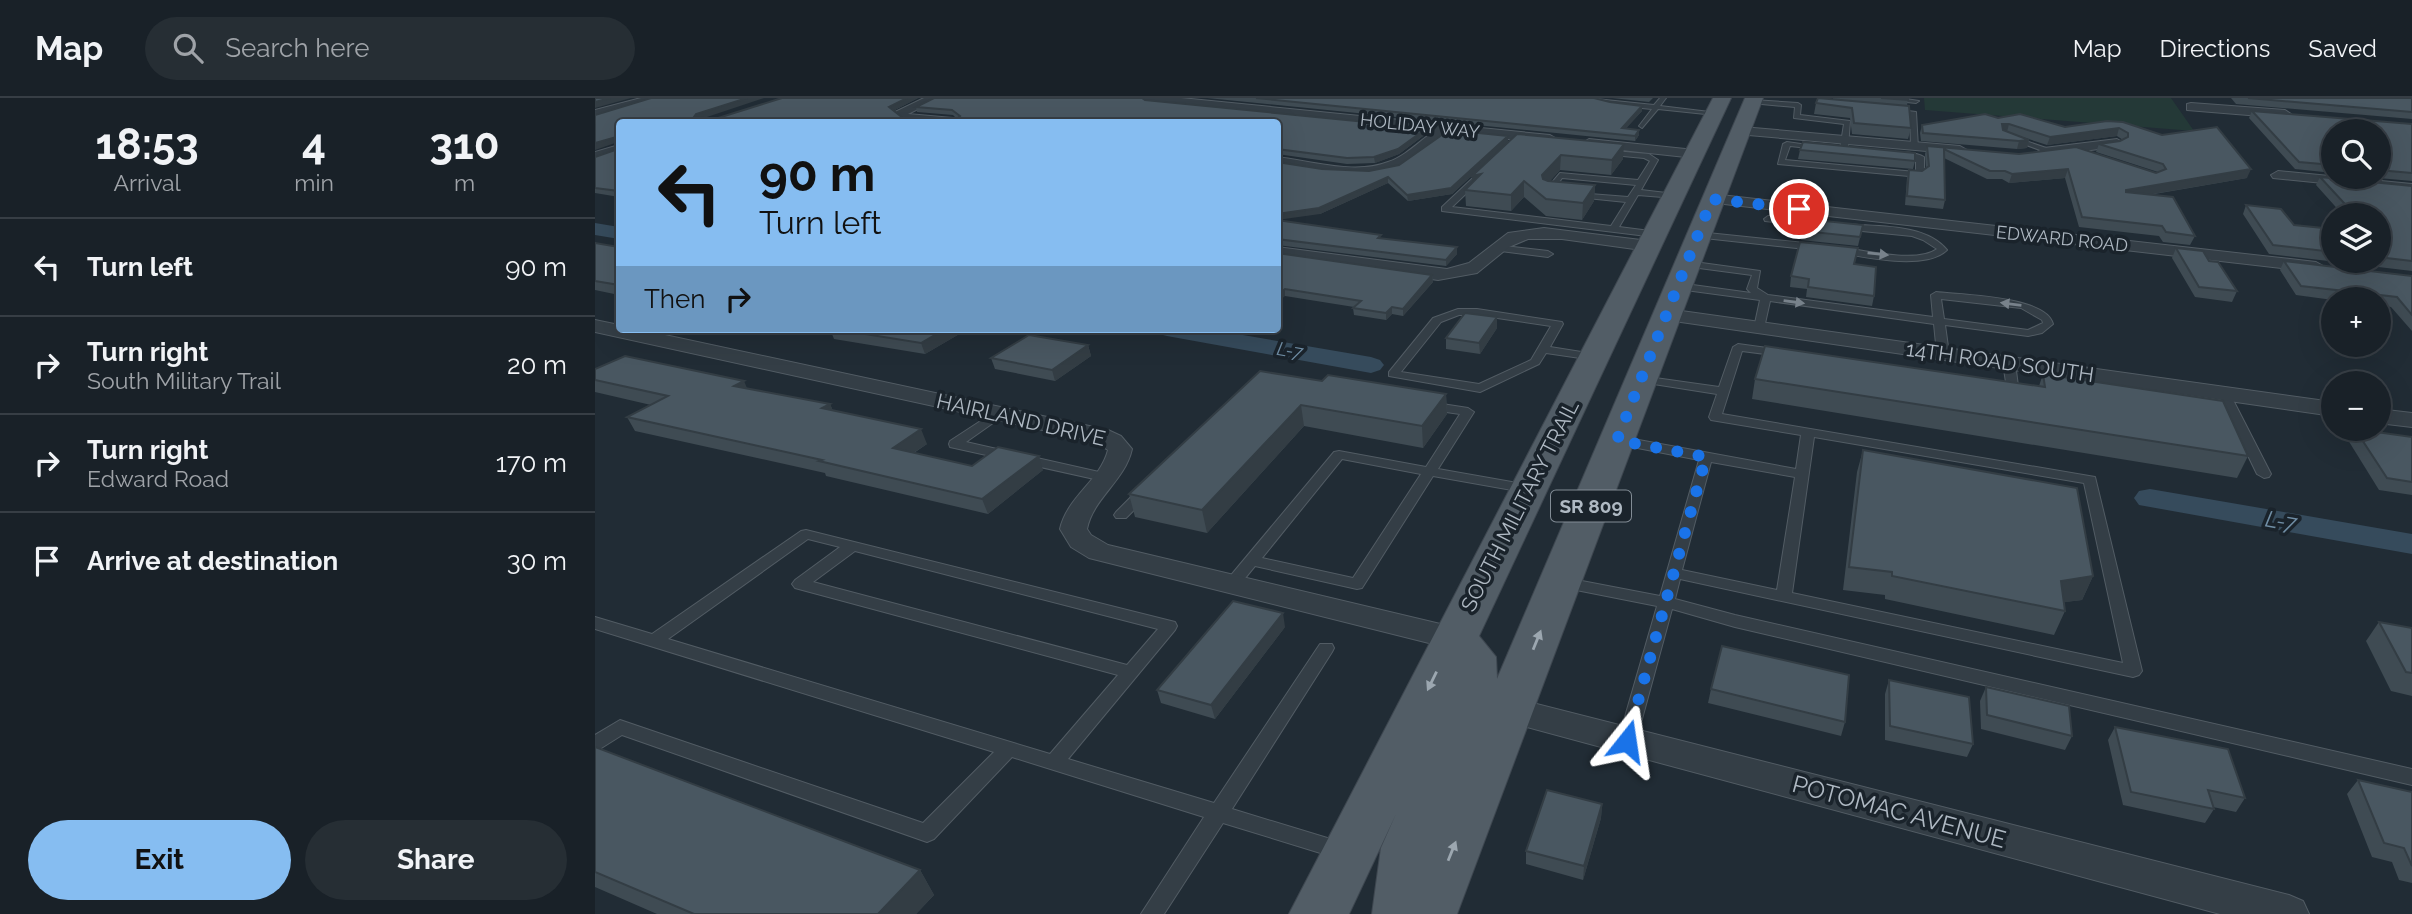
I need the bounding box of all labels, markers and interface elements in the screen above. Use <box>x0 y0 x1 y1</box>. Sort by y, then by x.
search box <box>145 17 635 80</box>
text: Map <box>35 29 103 68</box>
icon: search <box>169 29 207 67</box>
text: Search here <box>225 33 370 63</box>
text: Map <box>2073 34 2122 63</box>
text: Directions <box>2160 34 2270 63</box>
text: Saved <box>2308 34 2377 63</box>
street label: HOLIDAY WAY <box>1359 109 1481 142</box>
map controls <box>2321 119 2391 441</box>
button: search <box>2321 119 2391 189</box>
text: 18:53 <box>96 120 199 169</box>
text: 4 <box>302 120 326 169</box>
text: 310 <box>429 120 499 169</box>
text: 90 m <box>759 145 875 202</box>
icon: left <box>644 147 735 238</box>
text: Arrival <box>113 169 181 196</box>
text: min <box>294 169 334 196</box>
text: m <box>454 169 475 196</box>
pin <box>1769 179 1829 239</box>
icon: arrive <box>1780 190 1818 228</box>
button: layers <box>2321 203 2391 273</box>
text: Turn left <box>759 204 881 241</box>
street label: EDWARD ROAD <box>1995 221 2129 256</box>
icon: left <box>28 248 66 286</box>
one-way arrow <box>1867 249 1889 260</box>
text: Turn left <box>87 252 193 282</box>
text: 90 m <box>505 252 567 282</box>
icon: right <box>719 280 757 318</box>
text: Then <box>644 284 705 314</box>
button: + <box>2321 287 2391 357</box>
one-way arrow <box>1784 296 1806 307</box>
one-way arrow <box>2000 298 2022 309</box>
street label: 14TH ROAD SOUTH <box>1905 336 2096 387</box>
text: Turn right <box>87 337 208 367</box>
water label: L-7 <box>1275 337 1306 363</box>
icon: right <box>28 346 66 384</box>
text: 20 m <box>507 350 567 380</box>
text: South Military Trail <box>87 367 281 394</box>
button: − <box>2321 371 2391 441</box>
street label: HAIRLAND DRIVE <box>934 388 1108 451</box>
street label: SOUTH MILITARY TRAIL <box>1455 396 1584 616</box>
text: Turn right <box>87 435 208 465</box>
icon: right <box>28 444 66 482</box>
text: 170 m <box>496 448 567 478</box>
text: Edward Road <box>87 465 229 492</box>
road number: SR 809 <box>1551 490 1631 522</box>
water label: L-7 <box>2263 505 2300 537</box>
icon: arrive <box>28 542 66 580</box>
text: Arrive at destination <box>87 546 338 576</box>
text: 30 m <box>507 546 567 576</box>
one-way arrow <box>1532 629 1543 650</box>
one-way arrow <box>1427 671 1438 691</box>
position arrow <box>1590 704 1664 778</box>
street label: POTOMAC AVENUE <box>1789 769 2009 854</box>
button: Exit <box>28 820 291 900</box>
button: Share <box>305 820 567 900</box>
one-way arrow <box>1447 840 1458 861</box>

